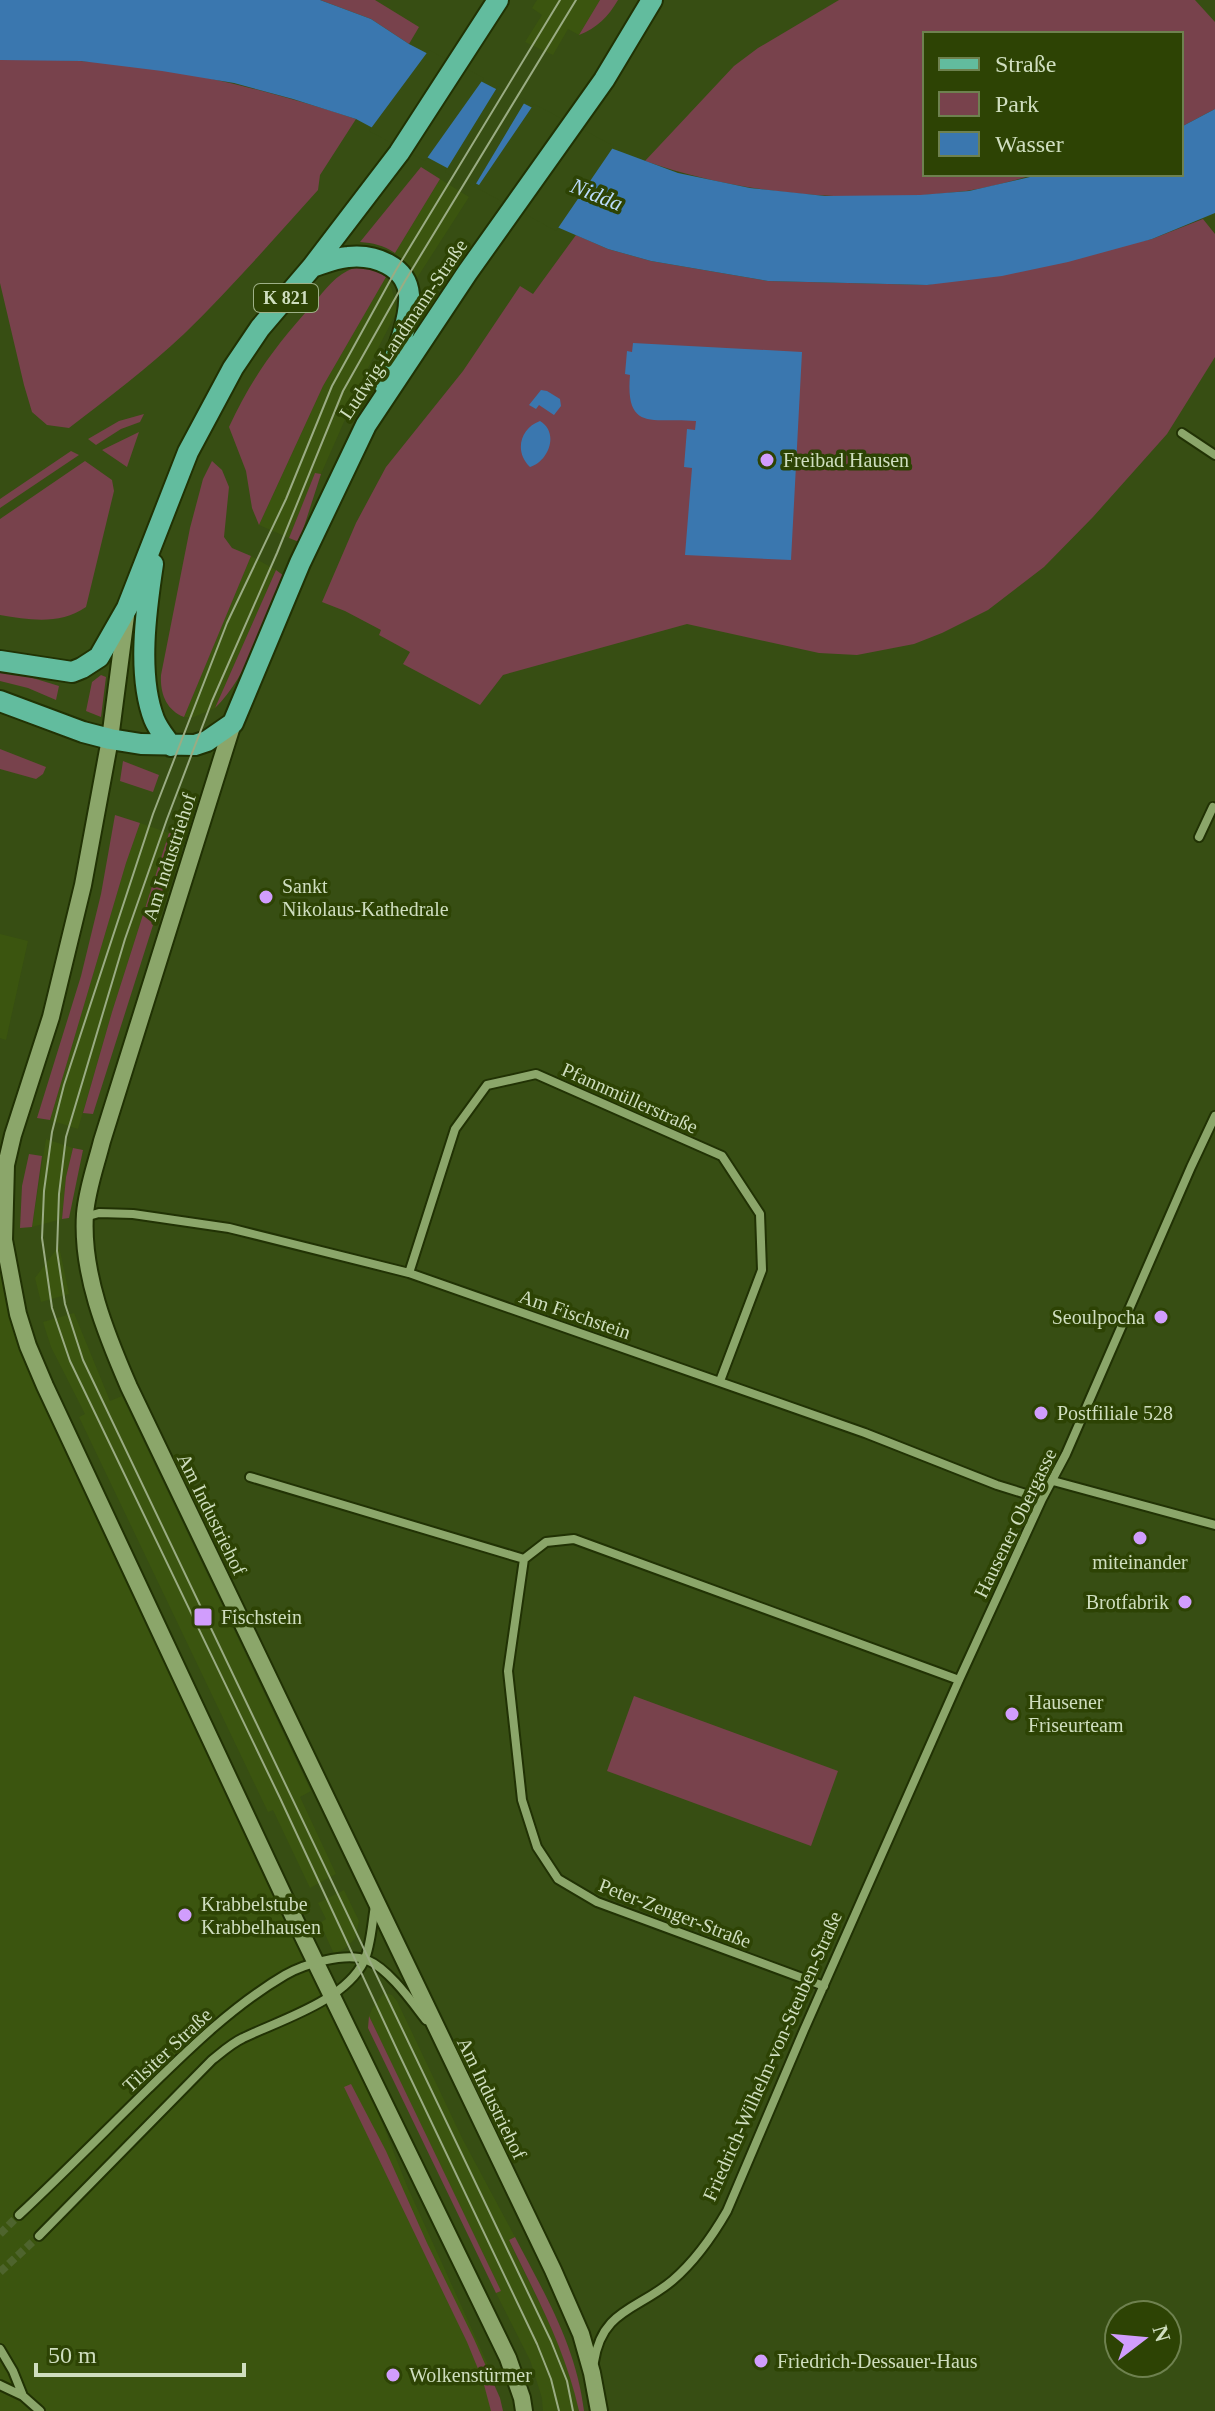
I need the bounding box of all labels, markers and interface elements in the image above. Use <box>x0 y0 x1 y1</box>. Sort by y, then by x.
legend <box>923 32 1183 176</box>
text: Straße <box>995 51 1056 77</box>
text: Park <box>995 91 1039 117</box>
text: Wasser <box>995 131 1064 157</box>
water label: Nidda <box>566 172 626 216</box>
street label: Ludwig-Landmann-Straße <box>335 235 472 424</box>
road number: K 821 <box>254 284 318 312</box>
place label: Freibad Hausen <box>783 449 909 471</box>
marker: Freibad Hausen <box>758 451 776 469</box>
street label: Am Industriehof <box>138 790 200 924</box>
place label: Sankt Nikolaus-Kathedrale <box>282 875 449 920</box>
marker: Sankt Nikolaus-Kathedrale <box>257 888 275 906</box>
street label: Pfannmüllerstraße <box>559 1058 702 1138</box>
street label: Am Fischstein <box>517 1285 633 1343</box>
place label: Seoulpocha <box>1052 1306 1145 1329</box>
marker: Seoulpocha <box>1152 1308 1170 1326</box>
place label: Postfiliale 528 <box>1057 1402 1173 1424</box>
marker: Postfiliale 528 <box>1032 1404 1050 1422</box>
street label: Hausener Obergasse <box>969 1445 1062 1602</box>
street label: Am Industriehof <box>173 1450 251 1579</box>
marker: miteinander <box>1131 1529 1149 1547</box>
place label: miteinander <box>1092 1551 1188 1573</box>
place label: Brotfabrik <box>1086 1591 1169 1613</box>
marker: Brotfabrik <box>1176 1593 1194 1611</box>
marker: Fischstein <box>192 1606 214 1628</box>
place label: Fischstein <box>221 1606 302 1628</box>
place label: Hausener Friseurteam <box>1028 1691 1124 1736</box>
marker: Hausener Friseurteam <box>1003 1705 1021 1723</box>
street label: Peter-Zenger-Straße <box>595 1874 754 1953</box>
place label: Krabbelstube Krabbelhausen <box>201 1893 321 1938</box>
marker: Krabbelstube Krabbelhausen <box>176 1906 194 1924</box>
street label: Friedrich-Wilhelm-von-Steuben-Straße <box>698 1908 846 2204</box>
street label: Tilsiter Straße <box>118 2003 216 2097</box>
street label: Am Industriehof <box>453 2034 531 2163</box>
north arrow <box>1103 2299 1183 2379</box>
text: N <box>1148 2323 1176 2345</box>
scale bar <box>36 2327 244 2377</box>
text: 50 m <box>48 2342 97 2368</box>
place label: Friedrich-Dessauer-Haus <box>777 2350 978 2372</box>
marker: Friedrich-Dessauer-Haus <box>752 2352 770 2370</box>
place label: Wolkenstürmer <box>409 2364 532 2386</box>
marker: Wolkenstürmer <box>384 2366 402 2384</box>

